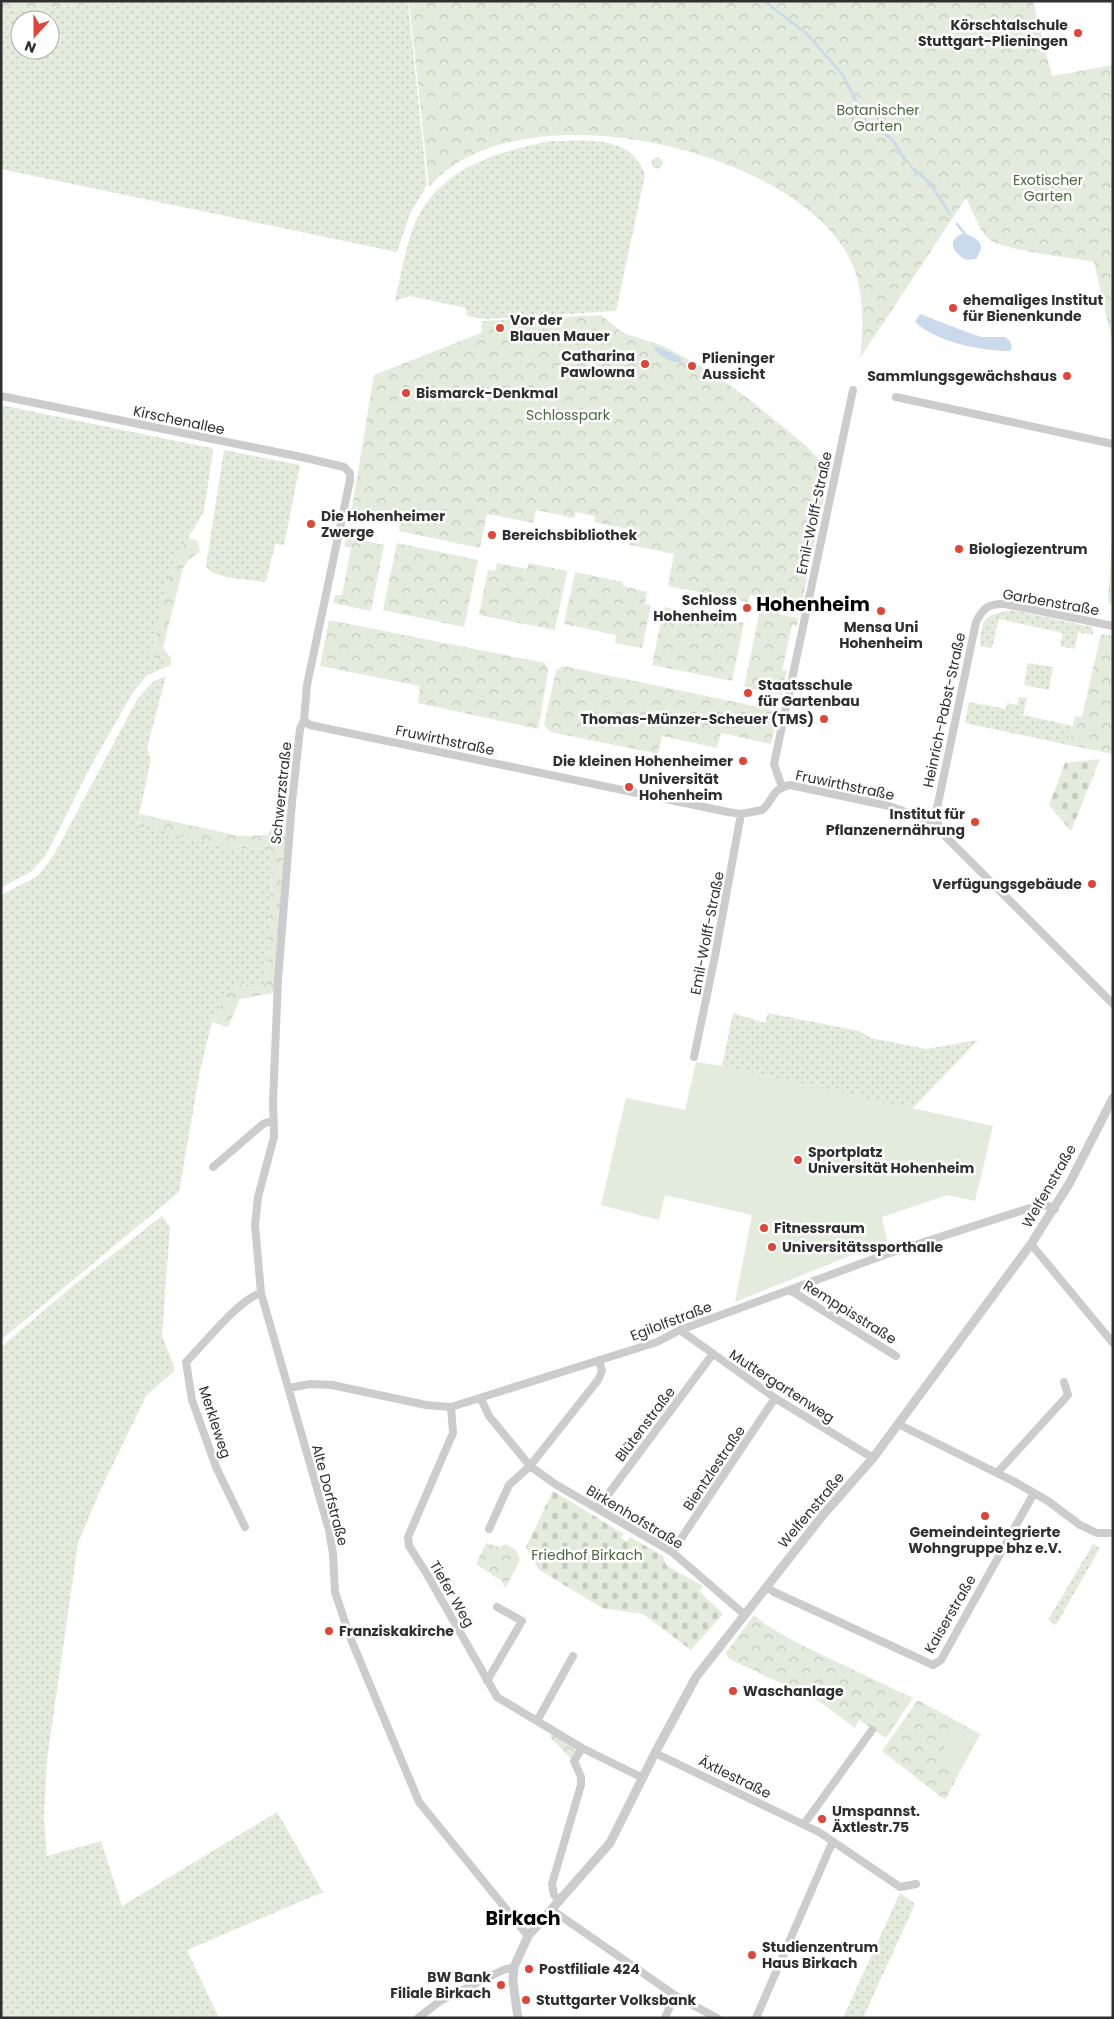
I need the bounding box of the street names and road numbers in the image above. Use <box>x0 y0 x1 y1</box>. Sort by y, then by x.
street label: Kirschenallee <box>131 401 227 440</box>
street label: Emil-Wolff-Straße <box>791 449 837 576</box>
street label: Garbenstraße <box>1001 584 1101 620</box>
street label: Heinrich-Pabst-Straße <box>918 630 970 789</box>
street label: Fruwirthstraße <box>394 720 497 760</box>
street label: Schwerzstraße <box>266 741 296 845</box>
street label: Fruwirthstraße <box>794 765 897 805</box>
street label: Emil-Wolff-Straße <box>685 869 729 996</box>
street label: Welfenstraße <box>1017 1140 1081 1231</box>
street label: Remppisstraße <box>799 1275 901 1349</box>
street label: Egilolfstraße <box>627 1296 715 1346</box>
street label: Muttergartenweg <box>726 1344 838 1428</box>
street label: Blütenstraße <box>610 1382 680 1466</box>
street label: Merkleweg <box>194 1383 236 1461</box>
street label: Bientzlestraße <box>678 1421 750 1514</box>
street label: Alte Dorfstraße <box>307 1442 353 1548</box>
street label: Welfenstraße <box>773 1468 849 1552</box>
street label: Birkenhofstraße <box>583 1480 688 1554</box>
street label: Tiefer Weg <box>425 1557 479 1631</box>
street label: Kaiserstraße <box>919 1571 981 1657</box>
street label: Äxtlestraße <box>695 1751 775 1803</box>

